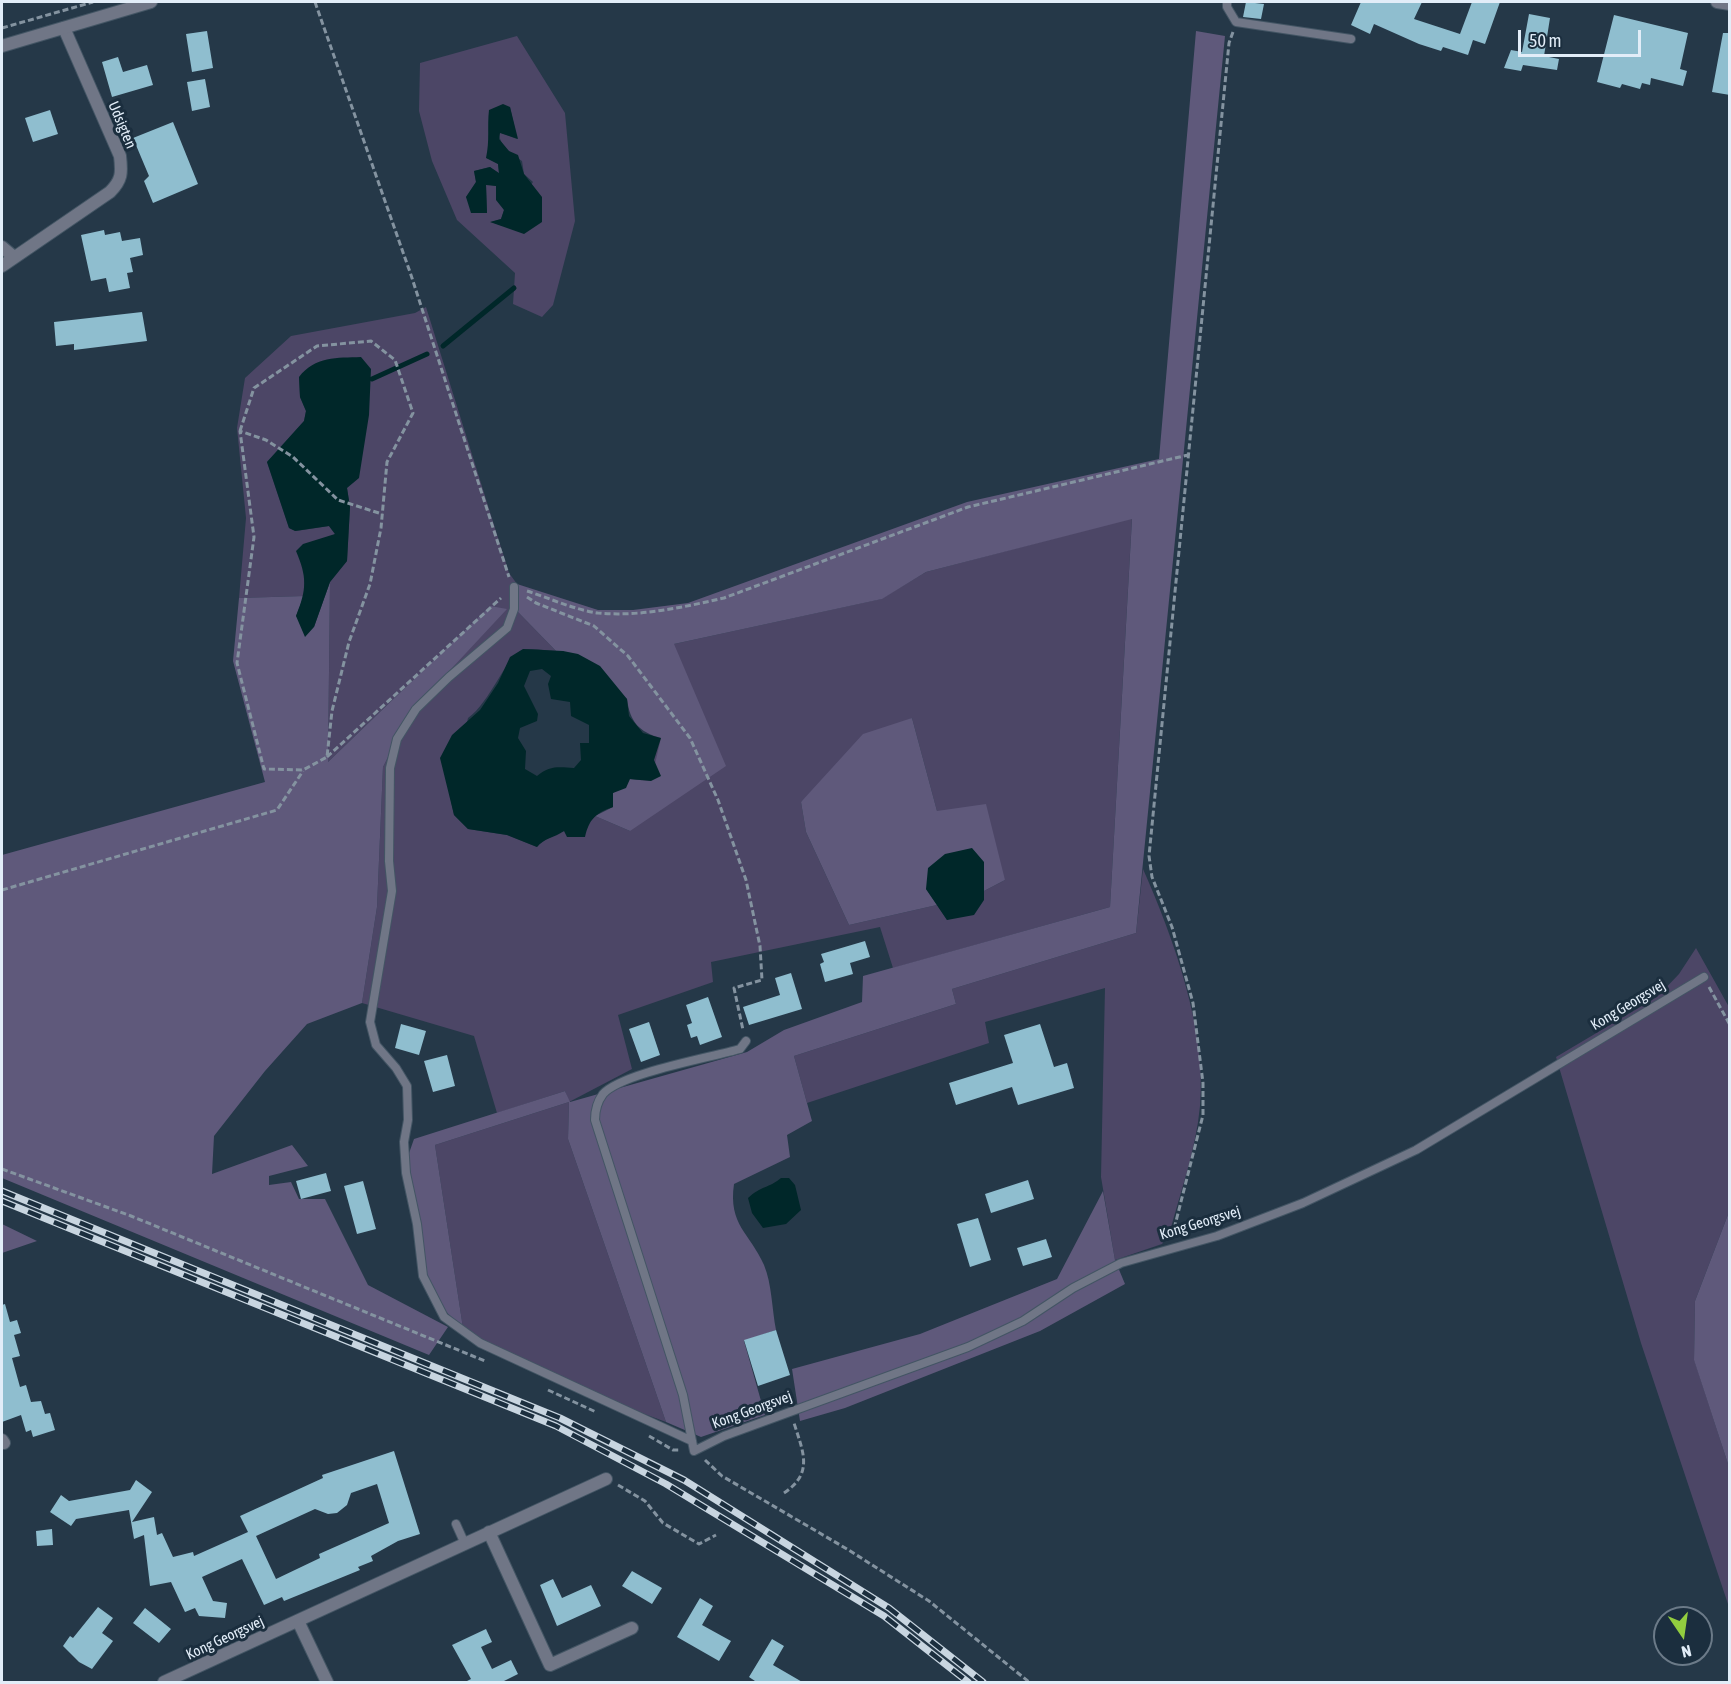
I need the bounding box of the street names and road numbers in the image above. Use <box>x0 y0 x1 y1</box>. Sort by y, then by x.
street label: Udsigten <box>104 99 140 151</box>
street label: Kong Georgsvej <box>1588 976 1668 1034</box>
street label: Kong Georgsvej <box>1157 1202 1243 1244</box>
street label: Kong Georgsvej <box>710 1387 794 1433</box>
street label: Kong Georgsvej <box>183 1612 267 1664</box>

